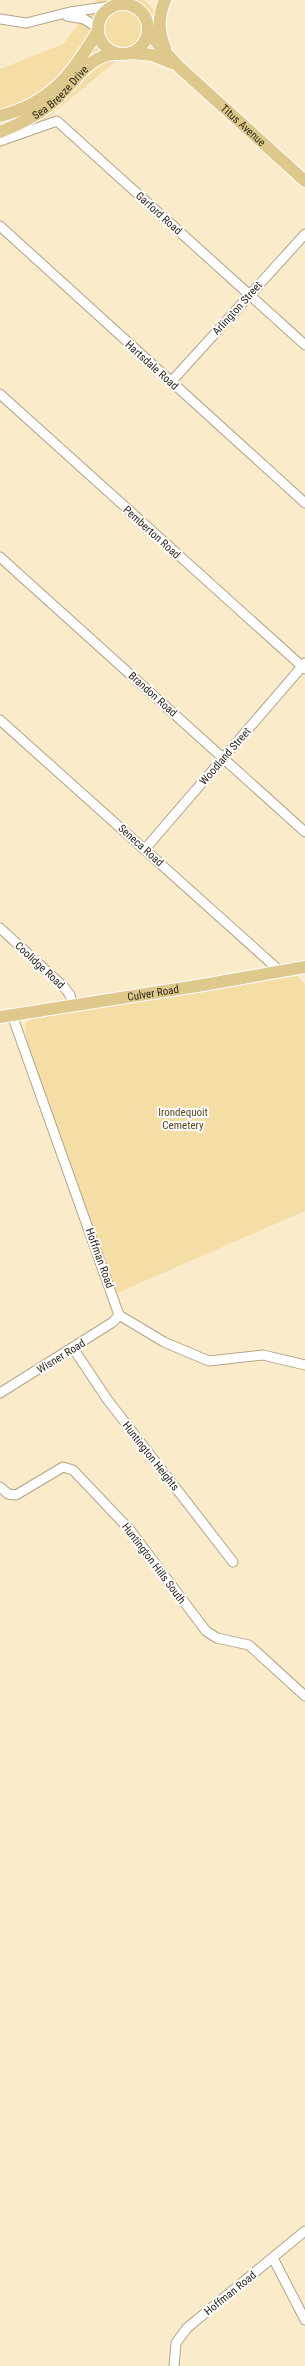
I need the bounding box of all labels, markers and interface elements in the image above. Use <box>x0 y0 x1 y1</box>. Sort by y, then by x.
street label: Sea Breeze Drive <box>30 63 91 122</box>
street label: Titus Avenue <box>218 102 268 149</box>
street label: Garford Road <box>133 189 184 237</box>
street label: Arlington Street <box>210 279 265 338</box>
street label: Hartsdale Road <box>122 338 181 393</box>
street label: Pemberton Road <box>120 503 183 561</box>
street label: Brandon Road <box>126 669 180 719</box>
street label: Woodland Street <box>197 725 254 788</box>
street label: Seneca Road <box>115 822 166 869</box>
street label: Coolidge Road <box>12 939 67 992</box>
street label: Culver Road <box>127 983 180 1004</box>
park label: Irondequoit Cemetery <box>158 1106 208 1132</box>
street label: Hoffman Road <box>83 1226 116 1290</box>
street label: Wisner Road <box>35 1337 88 1376</box>
street label: Huntington Heights <box>120 1419 182 1493</box>
street label: Huntington Hills South <box>119 1520 188 1606</box>
street label: Hoffman Road <box>202 2269 259 2318</box>

